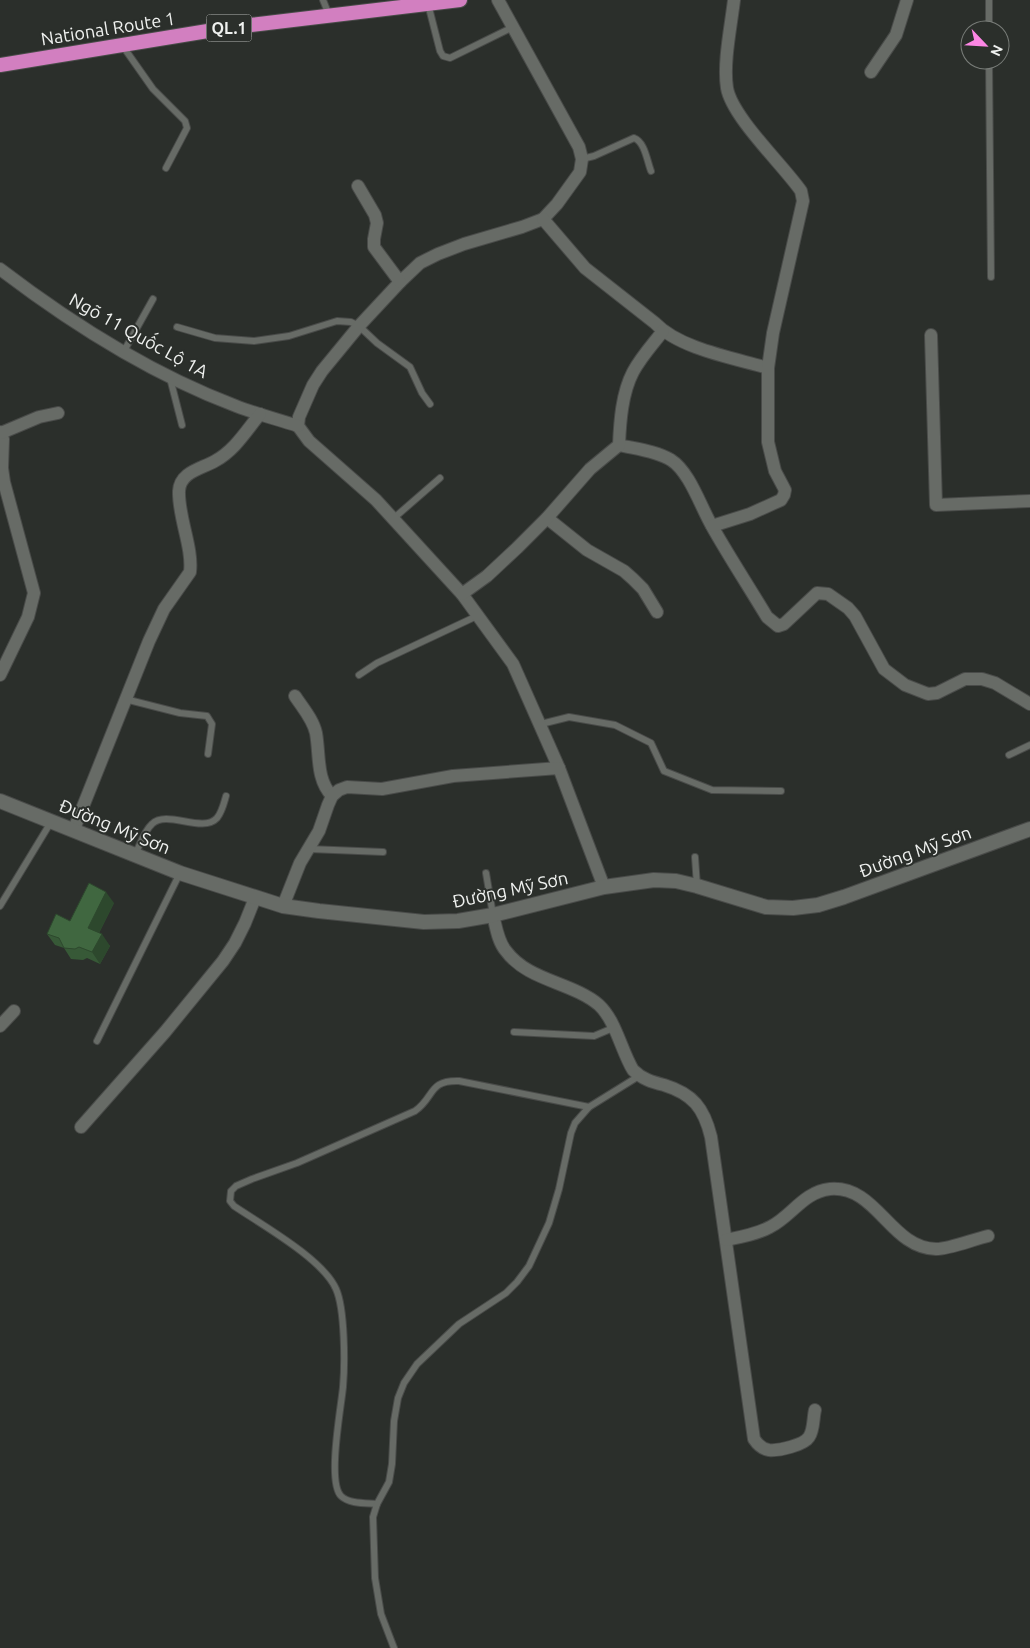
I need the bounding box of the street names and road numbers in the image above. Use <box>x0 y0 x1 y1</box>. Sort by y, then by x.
street label: National Route 1 <box>39 8 177 48</box>
road number: QL.1 <box>206 14 252 42</box>
street label: Ngõ 11 Quốc Lộ 1A <box>66 287 213 382</box>
street label: Đường Mỹ Sơn <box>57 795 173 857</box>
street label: Đường Mỹ Sơn <box>856 821 974 881</box>
street label: Đường Mỹ Sơn <box>450 867 570 911</box>

